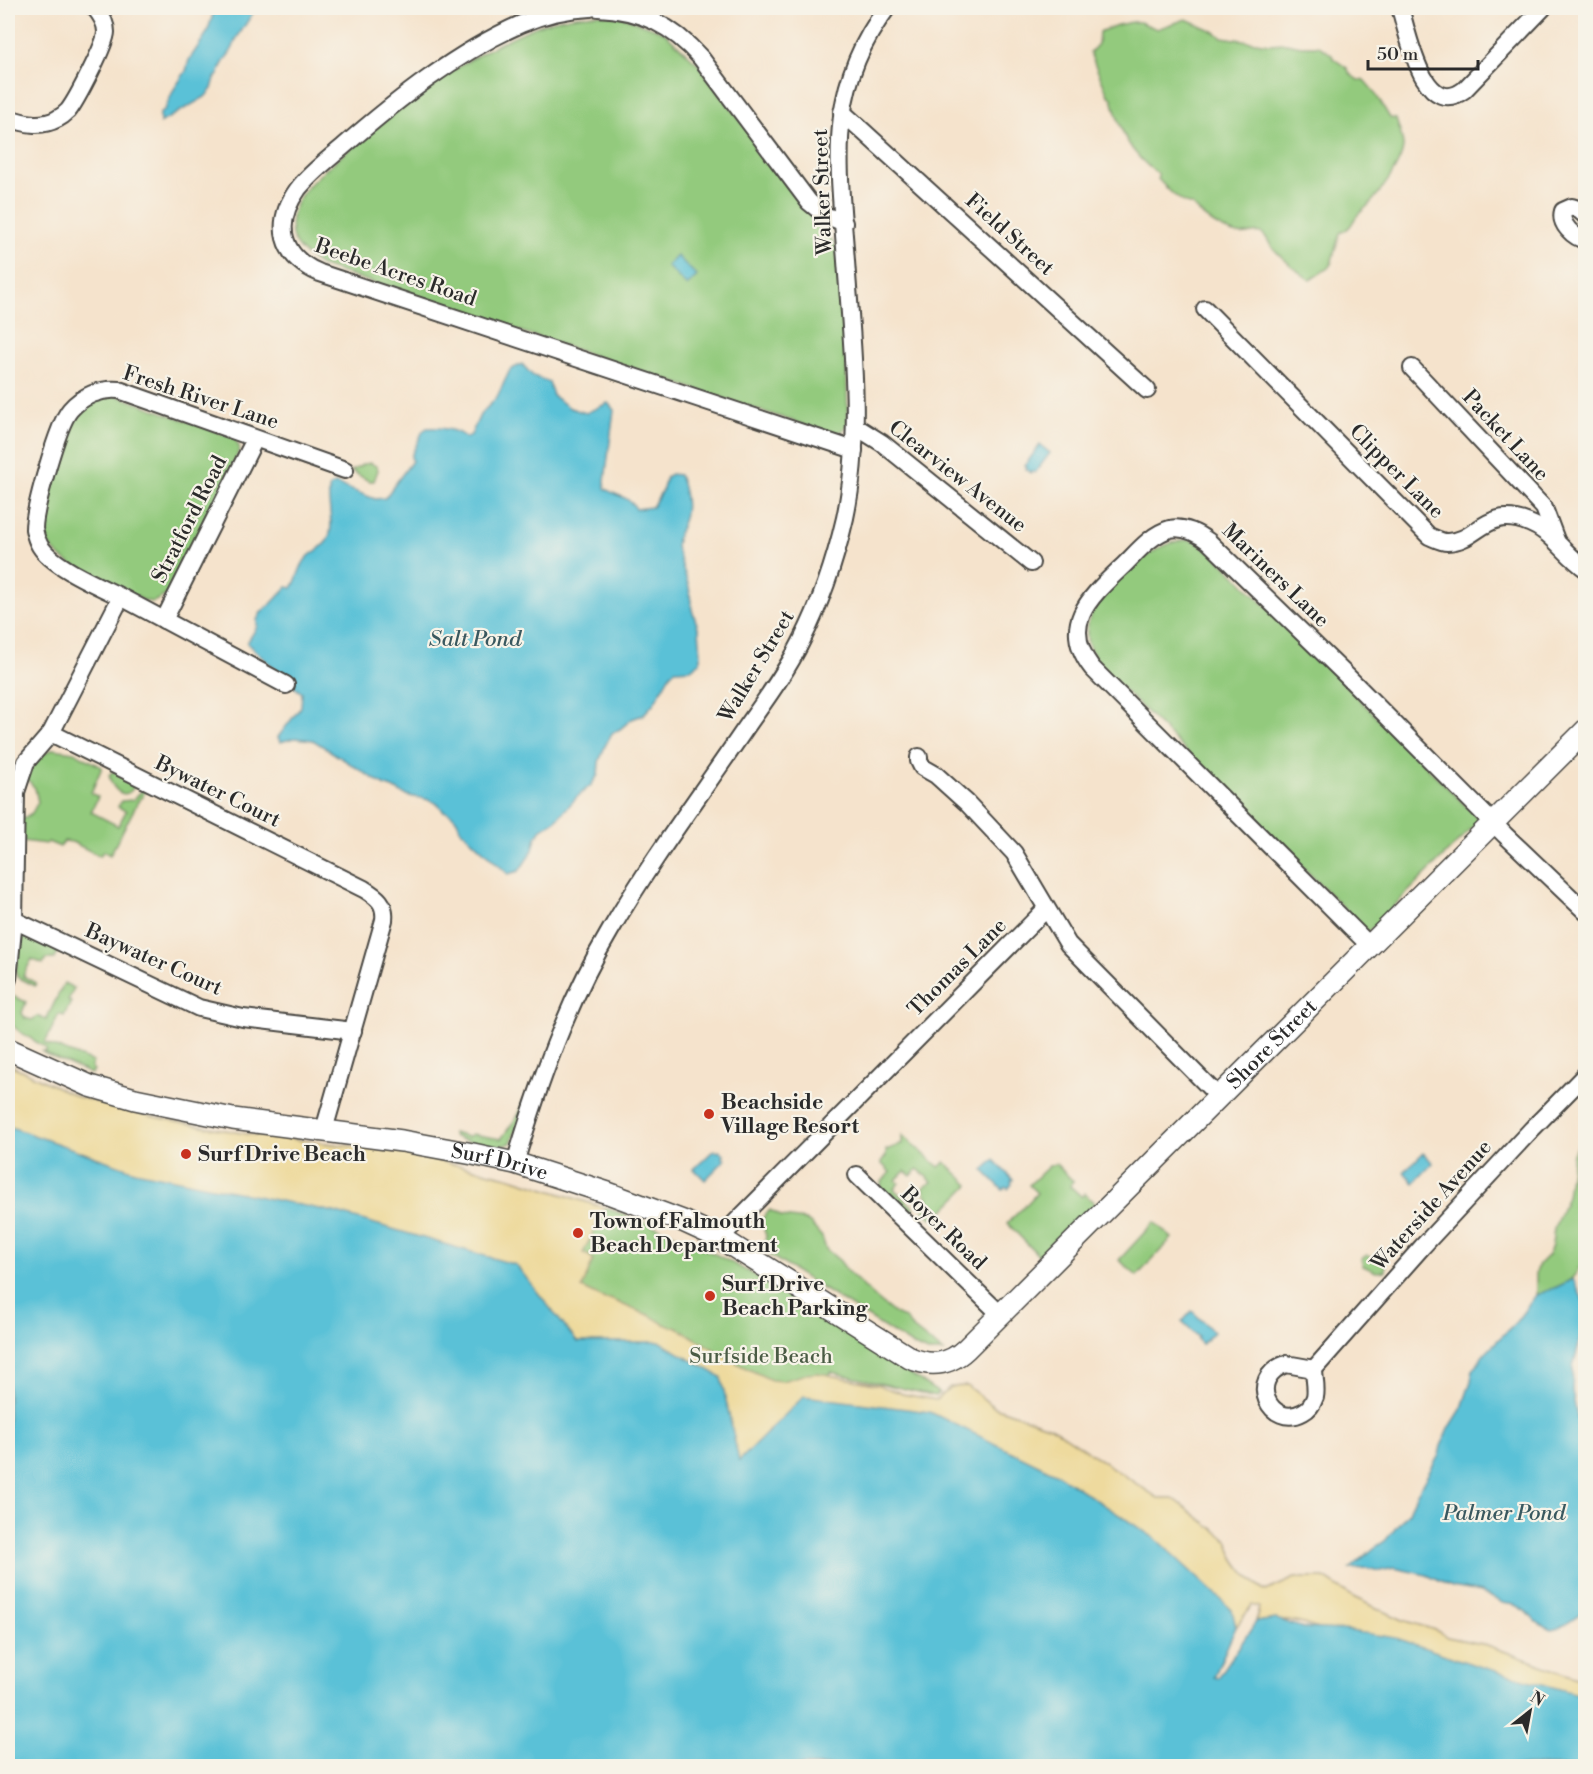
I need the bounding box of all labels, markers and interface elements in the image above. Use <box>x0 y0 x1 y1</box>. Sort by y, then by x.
scale bar <box>1368 33 1478 71</box>
text: 50 m <box>1377 43 1419 66</box>
street label: Walker Street <box>808 128 838 257</box>
street label: Field Street <box>960 188 1060 282</box>
street label: Beebe Acres Road <box>311 233 480 313</box>
street label: Fresh River Lane <box>119 361 282 435</box>
street label: Packet Lane <box>1456 385 1554 487</box>
street label: Clearview Avenue <box>883 415 1031 539</box>
street label: Clipper Lane <box>1343 419 1449 525</box>
street label: Stratford Road <box>147 451 233 587</box>
street label: Mariners Lane <box>1216 518 1334 633</box>
street label: Walker Street <box>713 605 801 728</box>
water label: Salt Pond <box>429 626 523 653</box>
street label: Bywater Court <box>150 750 285 834</box>
street label: Thomas Lane <box>903 913 1012 1022</box>
street label: Baywater Court <box>80 918 227 1002</box>
street label: Shore Street <box>1222 994 1323 1095</box>
place label: Beachside Village Resort <box>720 1090 860 1140</box>
marker: Beachside Village Resort <box>702 1107 716 1121</box>
street label: Waterside Avenue <box>1365 1135 1497 1277</box>
street label: Surf Drive <box>449 1138 551 1187</box>
place label: Surf Drive Beach <box>198 1142 366 1168</box>
marker: Surf Drive Beach <box>179 1147 193 1161</box>
street label: Boyer Road <box>894 1181 991 1276</box>
place label: Town of Falmouth Beach Department <box>590 1209 778 1259</box>
marker: Town of Falmouth Beach Department <box>571 1226 585 1240</box>
place label: Surf Drive Beach Parking <box>722 1272 868 1322</box>
marker: Surf Drive Beach Parking <box>703 1289 717 1303</box>
park label: Surfside Beach <box>689 1344 833 1370</box>
water label: Palmer Pond <box>1442 1500 1567 1527</box>
north arrow <box>1500 1681 1560 1741</box>
text: N <box>1527 1687 1548 1711</box>

